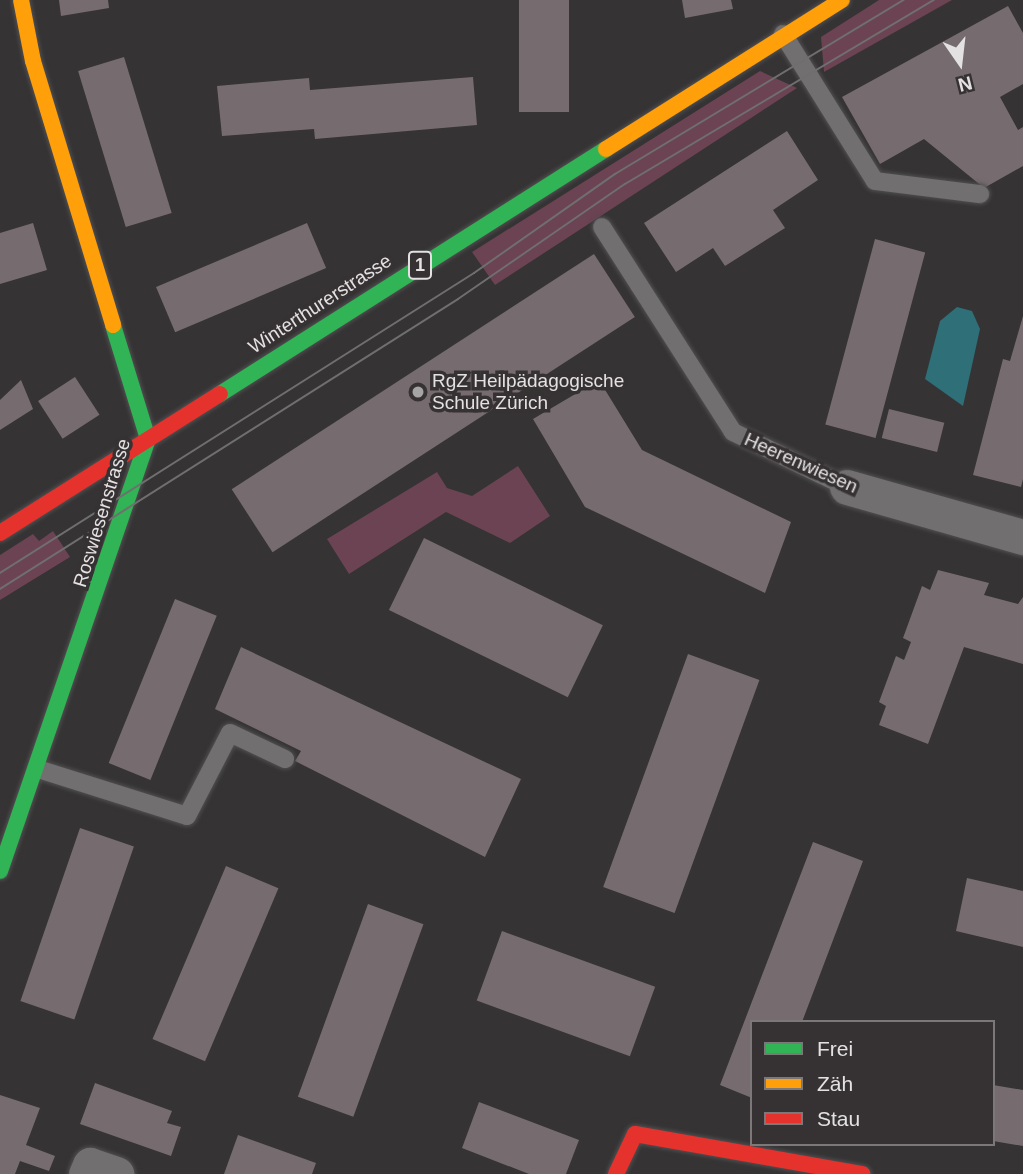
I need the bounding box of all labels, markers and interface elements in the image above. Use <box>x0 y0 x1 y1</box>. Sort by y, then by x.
north arrow <box>925 28 995 98</box>
text: N <box>956 72 974 96</box>
street label: Winterthurerstrasse <box>244 249 396 359</box>
road number: 1 <box>408 250 432 279</box>
place label: RgZ Heilpädagogische Schule Zürich <box>432 370 624 414</box>
marker: RgZ Heilpädagogische Schule Zürich <box>410 384 426 400</box>
street label: Heerenwiesen <box>741 428 861 498</box>
street label: Roswiesenstrasse <box>69 436 135 590</box>
legend <box>750 1020 995 1146</box>
text: Frei <box>817 1037 853 1060</box>
text: Zäh <box>817 1072 853 1095</box>
text: Stau <box>817 1107 860 1130</box>

